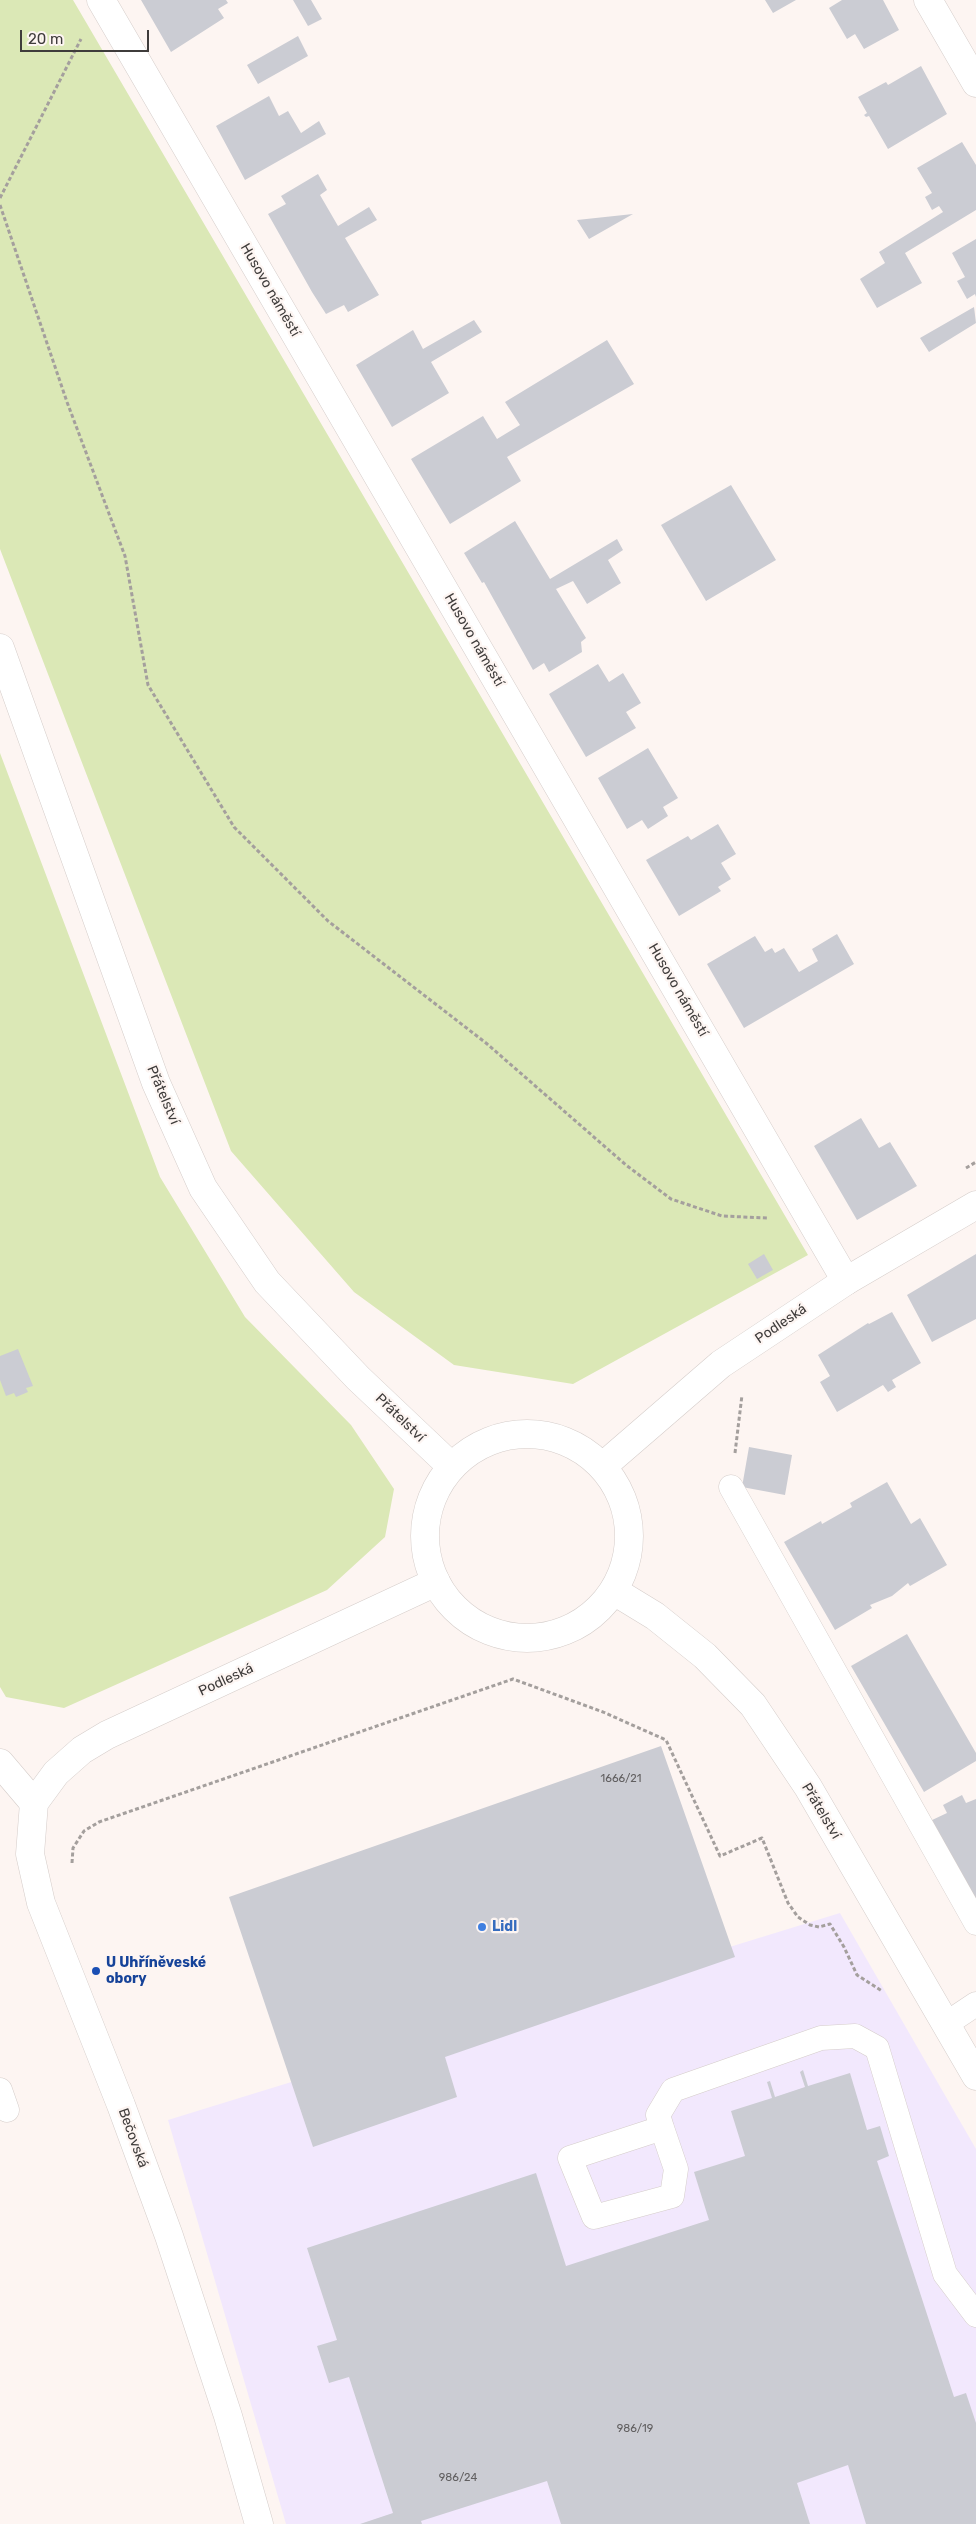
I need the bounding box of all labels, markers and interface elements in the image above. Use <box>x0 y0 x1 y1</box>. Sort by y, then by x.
scale bar <box>22 20 151 52</box>
text: 20 m <box>28 30 63 48</box>
street label: Husovo náměstí <box>237 240 303 340</box>
street label: Husovo náměstí <box>441 590 507 690</box>
street label: Husovo náměstí <box>645 940 711 1040</box>
street label: Přátelství <box>143 1063 183 1127</box>
street label: Podleská <box>752 1301 810 1347</box>
street label: Přátelství <box>372 1390 428 1446</box>
street label: Podleská <box>196 1660 256 1700</box>
house number: 1666/21 <box>601 1772 641 1786</box>
street label: Přátelství <box>798 1780 844 1842</box>
place label: Lidl <box>492 1919 517 1935</box>
marker: Lidl <box>476 1921 488 1933</box>
place label: U Uhříněveské obory <box>106 1955 206 1988</box>
marker: U Uhříněveské obory <box>90 1965 102 1977</box>
street label: Bečovská <box>114 2106 152 2170</box>
house number: 986/19 <box>617 2422 653 2436</box>
house number: 986/24 <box>439 2471 477 2485</box>

